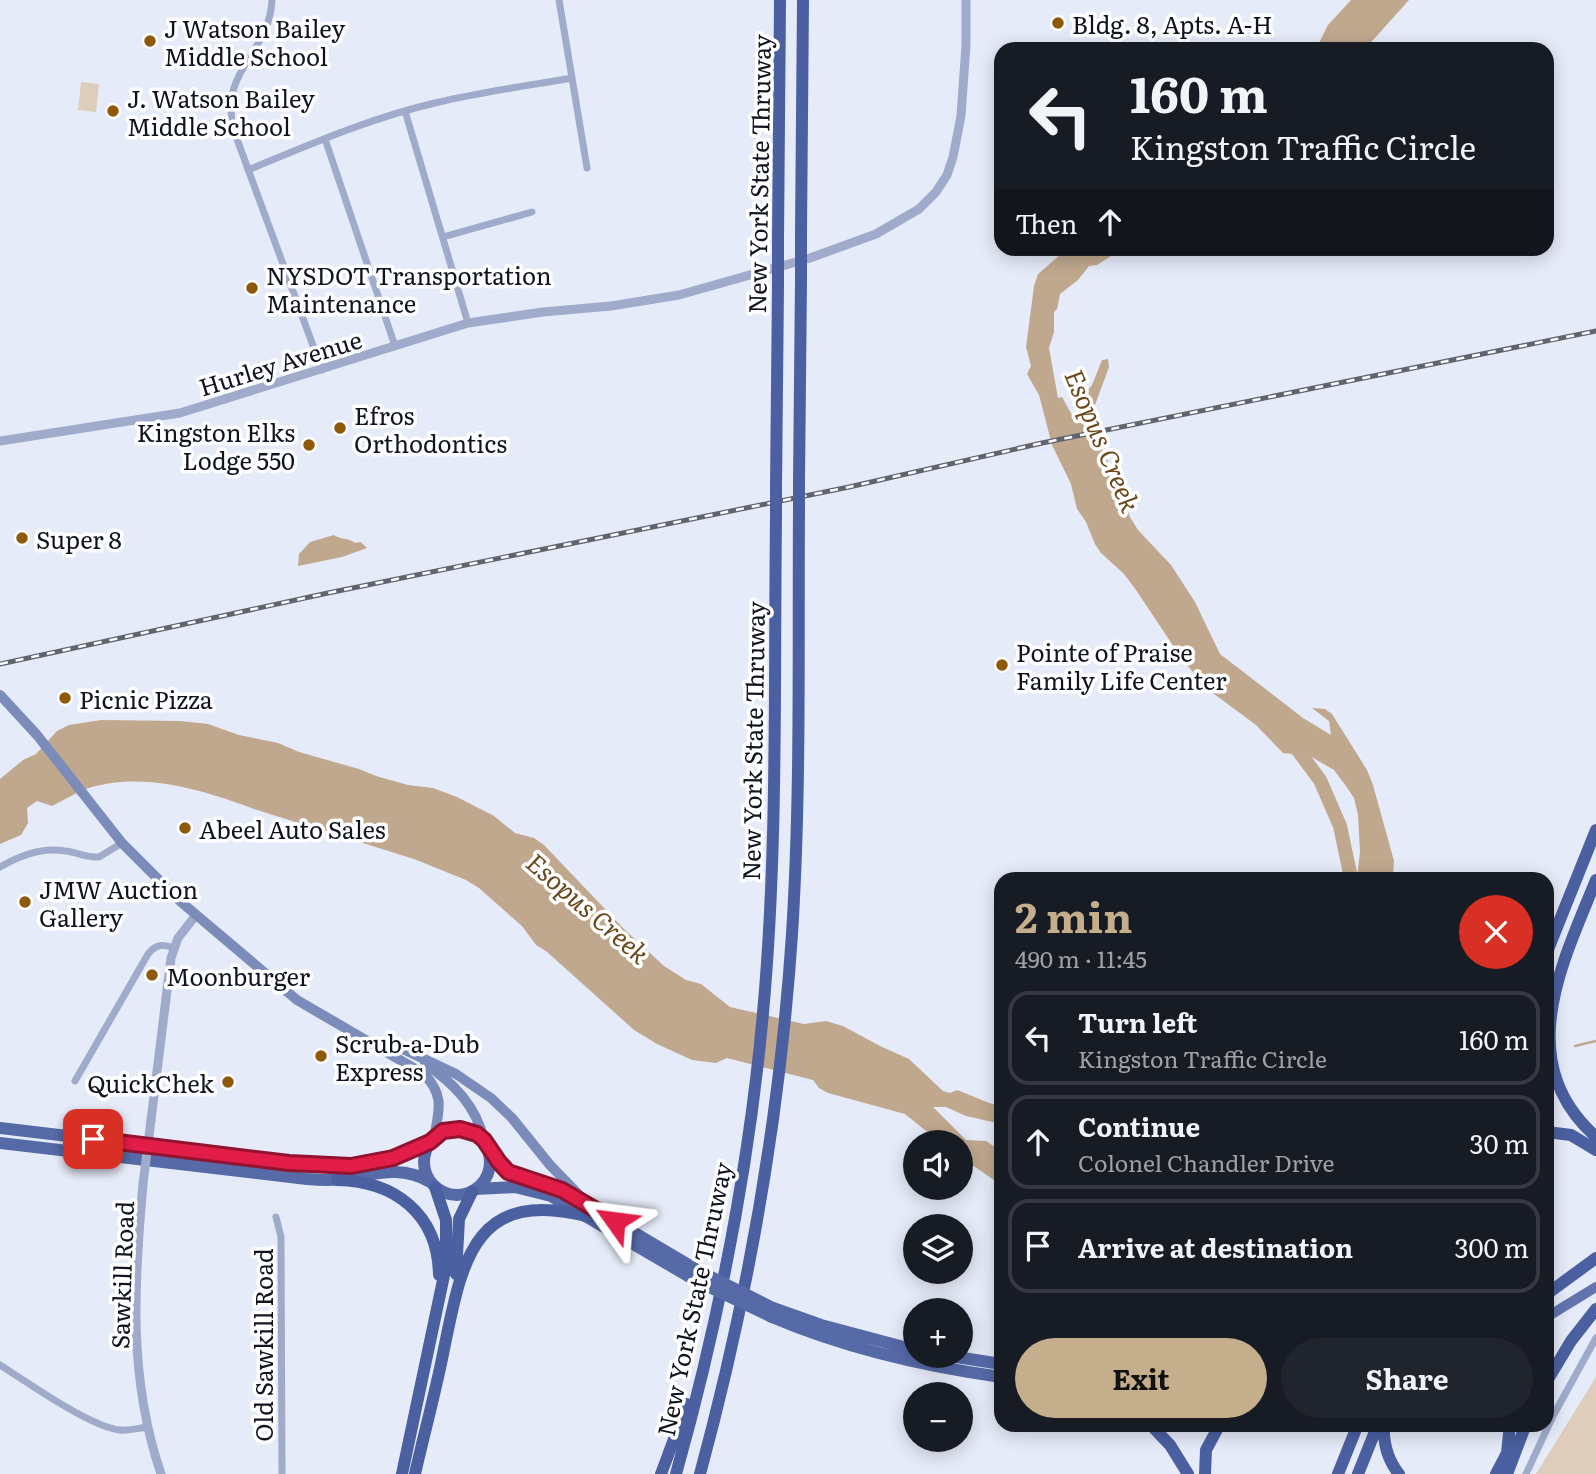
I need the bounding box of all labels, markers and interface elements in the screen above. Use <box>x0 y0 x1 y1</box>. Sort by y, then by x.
place label: Bldg. 8, Apts. A-H <box>1072 6 1272 41</box>
place label: J Watson Bailey Middle School <box>164 10 345 73</box>
marker: Bldg. 8, Apts. A-H <box>1050 15 1066 31</box>
marker: J Watson Bailey Middle School <box>142 33 158 49</box>
street label: New York State Thruway <box>738 34 778 314</box>
text: 160 m <box>1130 55 1268 128</box>
icon: left <box>1015 70 1106 161</box>
place label: J. Watson Bailey Middle School <box>127 80 315 143</box>
marker: J. Watson Bailey Middle School <box>105 103 121 119</box>
text: Kingston Traffic Circle <box>1130 122 1476 170</box>
text: Then <box>1015 203 1077 242</box>
icon: ahead <box>1091 203 1129 241</box>
place label: NYSDOT Transportation Maintenance <box>266 257 552 320</box>
marker: NYSDOT Transportation Maintenance <box>244 280 260 296</box>
street label: Hurley Avenue <box>194 321 366 403</box>
water label: Esopus Creek <box>1056 362 1152 518</box>
place label: Efros Orthodontics <box>354 397 507 460</box>
place label: Kingston Elks Lodge 550 <box>137 414 295 477</box>
marker: Efros Orthodontics <box>332 420 348 436</box>
marker: Kingston Elks Lodge 550 <box>301 437 317 453</box>
place label: Super 8 <box>36 521 122 556</box>
marker: Super 8 <box>14 530 30 546</box>
street label: New York State Thruway <box>732 601 772 881</box>
place label: Pointe of Praise Family Life Center <box>1016 634 1227 697</box>
marker: Pointe of Praise Family Life Center <box>994 657 1010 673</box>
place label: Picnic Pizza <box>79 681 213 716</box>
marker: Picnic Pizza <box>57 690 73 706</box>
place label: Abeel Auto Sales <box>199 811 386 846</box>
marker: Abeel Auto Sales <box>177 820 193 836</box>
water label: Esopus Creek <box>519 842 660 972</box>
place label: JMW Auction Gallery <box>39 871 198 934</box>
text: 2 min <box>1015 884 1132 946</box>
marker: JMW Auction Gallery <box>17 894 33 910</box>
button: close <box>1459 895 1533 969</box>
text: 490 m · 11:45 <box>1015 941 1147 975</box>
place label: Moonburger <box>166 958 311 993</box>
marker: Moonburger <box>144 967 160 983</box>
text: Turn left <box>1078 1002 1197 1041</box>
icon: left <box>1019 1019 1057 1057</box>
text: 160 m <box>1459 1019 1529 1058</box>
place label: Scrub-a-Dub Express <box>335 1025 480 1088</box>
text: Kingston Traffic Circle <box>1078 1041 1327 1075</box>
marker: Scrub-a-Dub Express <box>313 1048 329 1064</box>
place label: QuickChek <box>87 1065 214 1100</box>
marker: QuickChek <box>220 1074 236 1090</box>
text: Continue <box>1078 1106 1200 1145</box>
pin <box>63 1109 123 1169</box>
icon: arrive <box>74 1120 112 1158</box>
icon: ahead <box>1019 1123 1057 1161</box>
text: 30 m <box>1469 1123 1529 1162</box>
map controls <box>903 1130 973 1452</box>
button: sound <box>903 1130 973 1200</box>
text: Colonel Chandler Drive <box>1078 1145 1334 1179</box>
street label: New York State Thruway <box>647 1159 739 1439</box>
position arrow <box>578 1184 652 1258</box>
street label: Sawkill Road <box>101 1200 141 1350</box>
button: layers <box>903 1214 973 1284</box>
icon: arrive <box>1019 1227 1057 1265</box>
text: Arrive at destination <box>1078 1227 1353 1266</box>
text: 300 m <box>1454 1227 1529 1266</box>
street label: Old Sawkill Road <box>245 1248 280 1442</box>
button: + <box>903 1298 973 1368</box>
button: Exit <box>1015 1338 1267 1418</box>
button: Share <box>1281 1338 1533 1418</box>
button: − <box>903 1382 973 1452</box>

